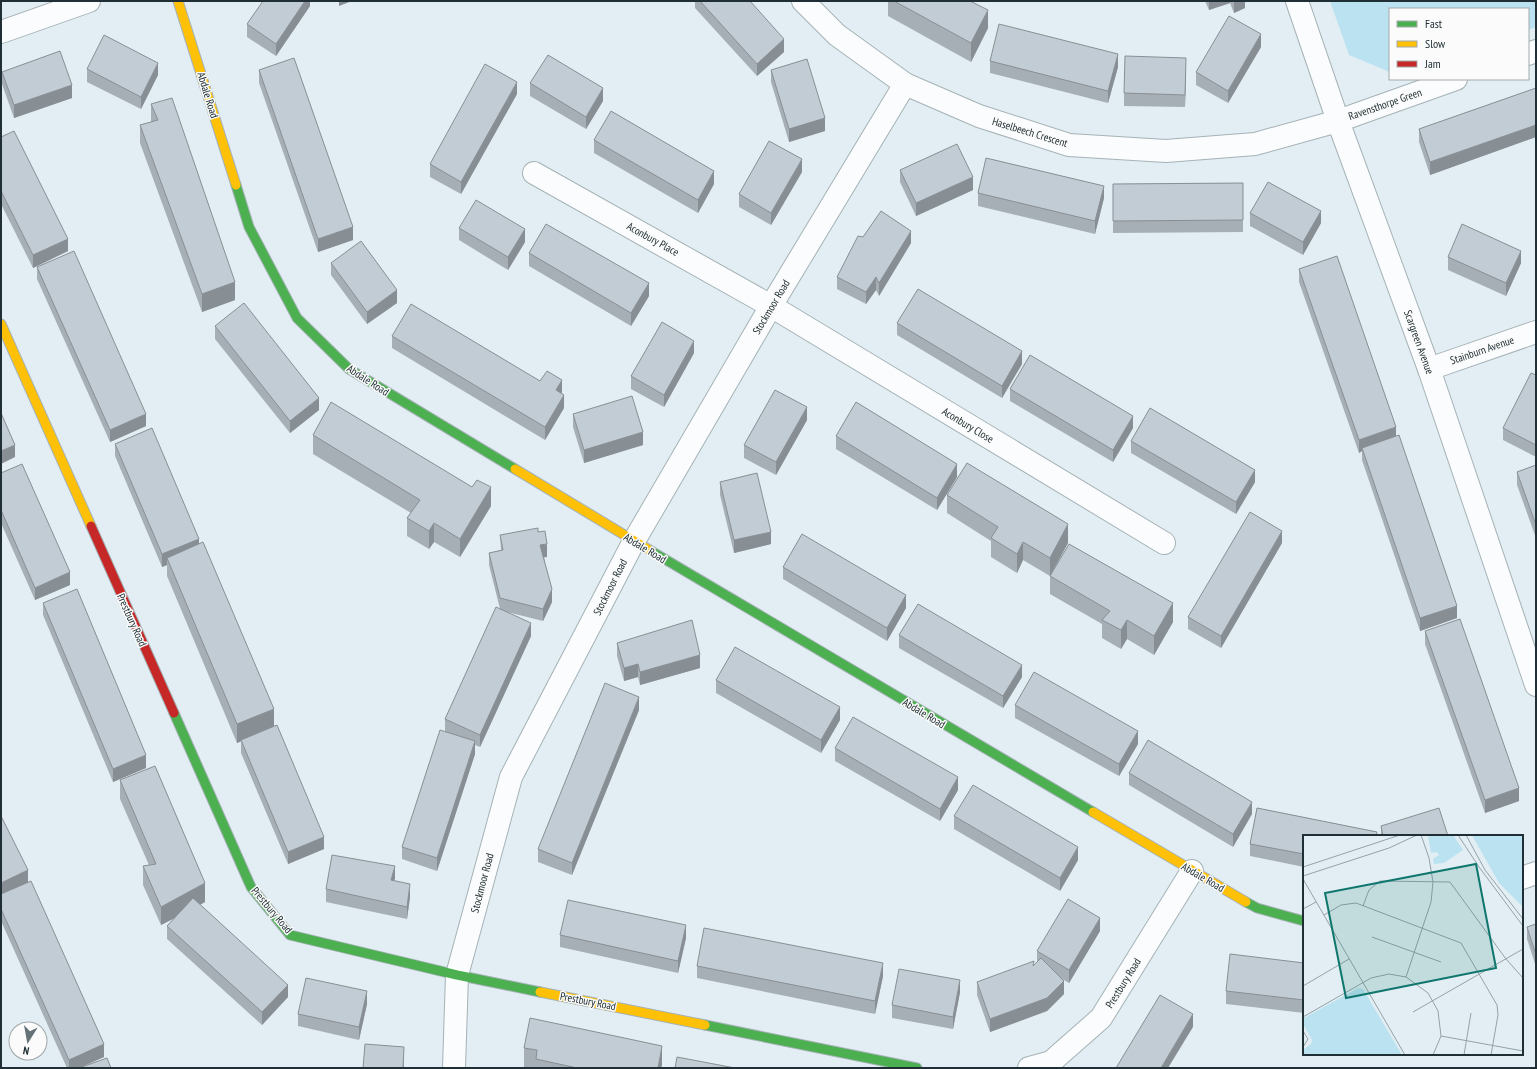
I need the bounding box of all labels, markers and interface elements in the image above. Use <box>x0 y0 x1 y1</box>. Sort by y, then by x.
legend <box>1389 8 1529 80</box>
text: Fast <box>1425 16 1443 31</box>
text: Slow <box>1425 36 1446 51</box>
text: Jam <box>1424 56 1441 71</box>
street label: Abdale Road <box>194 70 222 120</box>
street label: Ravensthorpe Green <box>1347 85 1424 123</box>
street label: Haselbeech Crescent <box>991 114 1069 150</box>
street label: Aconbury Place <box>625 219 682 259</box>
street label: Stockmoor Road <box>749 277 793 337</box>
street label: Scargreen Avenue <box>1401 308 1437 377</box>
street label: Stainburn Avenue <box>1448 332 1516 367</box>
street label: Abdale Road <box>344 361 392 399</box>
street label: Aconbury Close <box>940 404 997 446</box>
street label: Abdale Road <box>621 530 669 566</box>
street label: Stockmoor Road <box>590 556 630 618</box>
street label: Prestbury Road <box>114 591 150 649</box>
street label: Abdale Road <box>900 695 948 731</box>
inset map <box>1303 835 1523 1055</box>
street label: Stockmoor Road <box>467 851 497 914</box>
street label: Abdale Road <box>1179 859 1227 895</box>
street label: Prestbury Road <box>248 884 296 936</box>
street label: Prestbury Road <box>1102 955 1144 1011</box>
street label: Prestbury Road <box>559 989 617 1013</box>
north arrow <box>8 1021 48 1061</box>
text: N <box>22 1043 30 1058</box>

